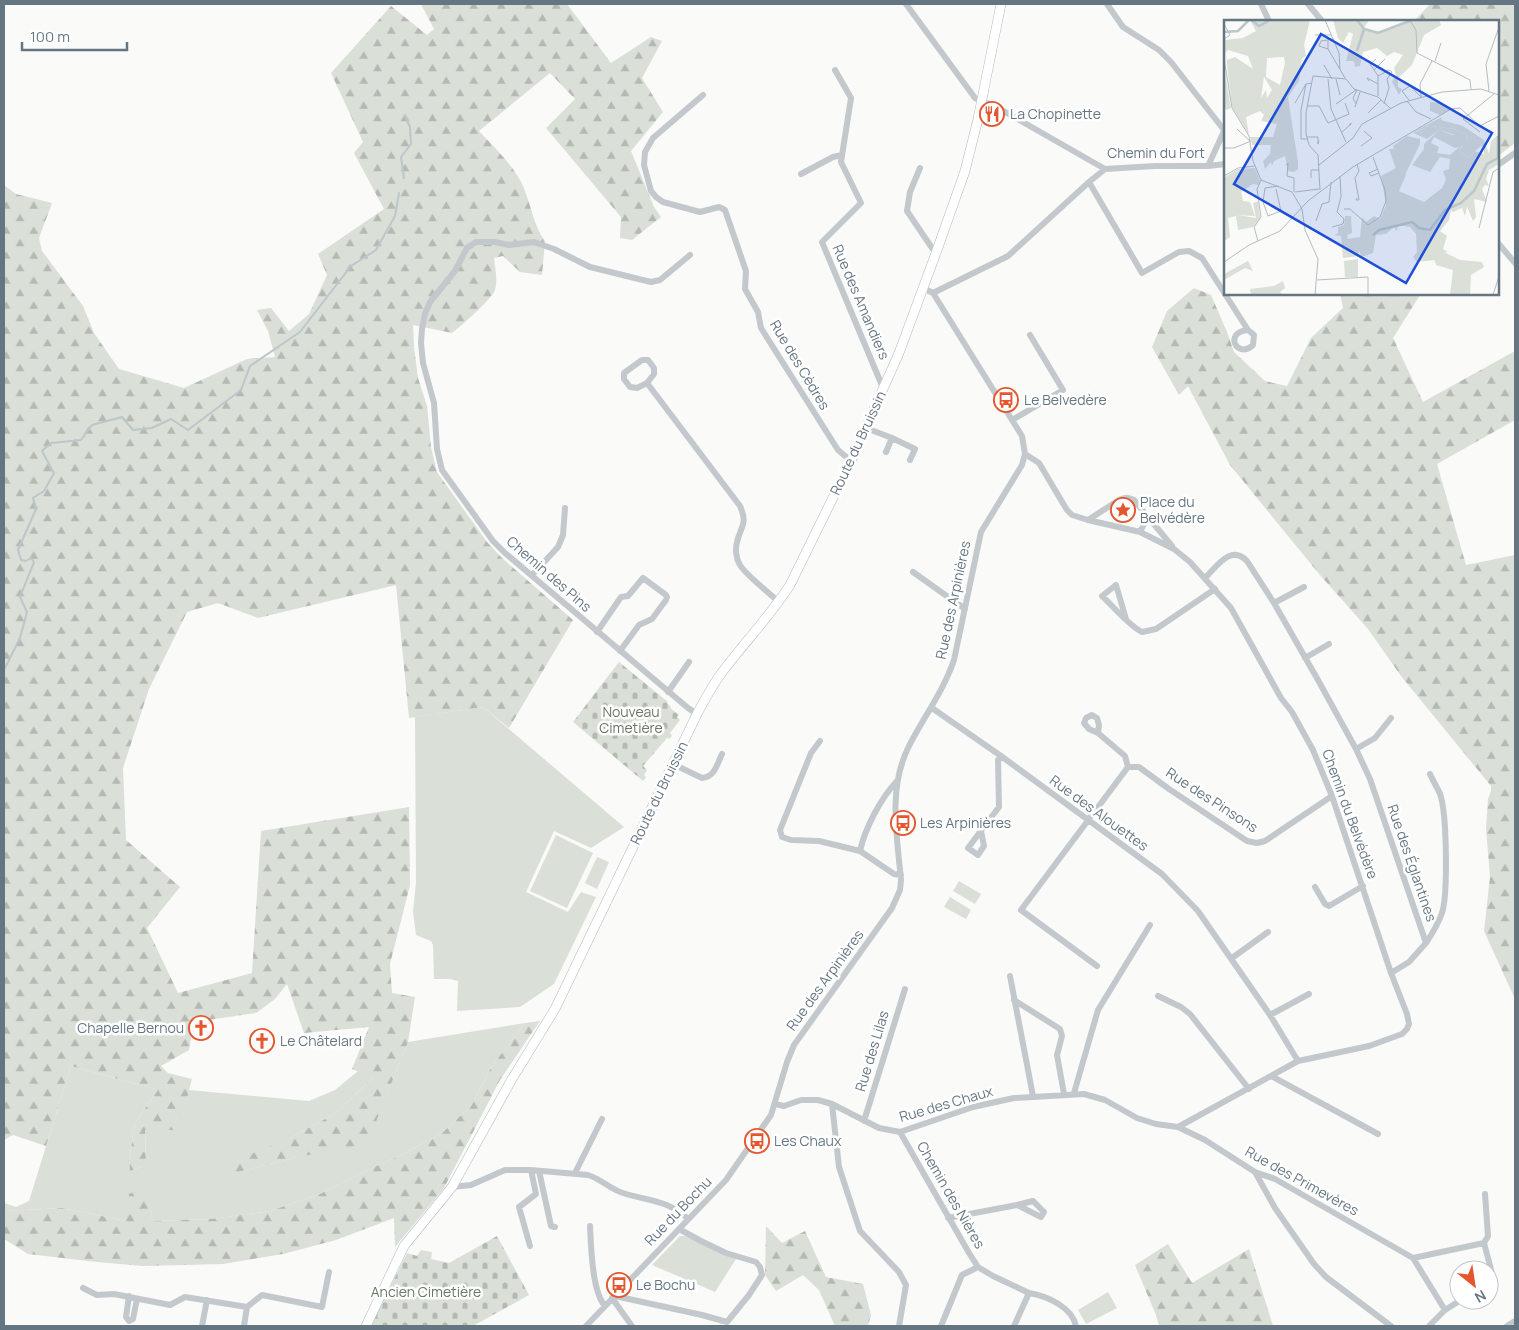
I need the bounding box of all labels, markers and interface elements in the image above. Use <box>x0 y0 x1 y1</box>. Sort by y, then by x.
scale bar <box>22 20 128 52</box>
inset map <box>1224 20 1499 295</box>
text: 100 m <box>30 26 70 47</box>
restaurant icon: La Chopinette <box>979 101 1005 127</box>
place label: La Chopinette <box>1010 104 1101 123</box>
street label: Chemin du Fort <box>1107 143 1205 162</box>
street label: Rue des Amandiers <box>829 241 894 362</box>
street label: Rue des Cèdres <box>766 316 835 413</box>
bus stop icon: Le Belvedère <box>993 387 1019 413</box>
street label: Route du Bruissin <box>825 388 890 498</box>
place label: Le Belvedère <box>1024 390 1107 409</box>
place label: Place du Belvédère <box>1140 492 1205 527</box>
place icon: Place du Belvédère <box>1110 497 1136 523</box>
street label: Chemin des Pins <box>503 531 596 616</box>
street label: Rue des Arpinières <box>931 539 974 661</box>
park label: Nouveau Cimetière <box>599 702 663 737</box>
street label: Route du Bruissin <box>625 738 692 848</box>
street label: Chemin du Belvédère <box>1318 746 1383 881</box>
street label: Rue des Pinsons <box>1163 763 1262 836</box>
street label: Rue des Alouettes <box>1046 770 1152 855</box>
street label: Rue des Églantines <box>1383 802 1441 924</box>
bus stop icon: Les Arpinières <box>890 810 916 836</box>
place label: Les Arpinières <box>920 813 1011 832</box>
street label: Rue des Arpinières <box>782 925 868 1034</box>
street label: Rue des Lilas <box>850 1008 893 1094</box>
church icon: Chapelle Bernou <box>188 1015 214 1041</box>
place label: Chapelle Bernou <box>77 1018 184 1037</box>
church icon: Le Châtelard <box>249 1028 275 1054</box>
place label: Le Châtelard <box>280 1031 362 1050</box>
street label: Rue des Chaux <box>897 1081 995 1126</box>
bus stop icon: Les Chaux <box>744 1128 770 1154</box>
place label: Les Chaux <box>774 1131 842 1150</box>
street label: Chemin des Nières <box>913 1138 990 1252</box>
street label: Rue des Primevères <box>1242 1141 1362 1220</box>
street label: Rue du Bochu <box>640 1172 715 1249</box>
north arrow <box>1449 1260 1499 1310</box>
bus stop icon: Le Bochu <box>606 1272 632 1298</box>
place label: Le Bochu <box>636 1275 695 1294</box>
park label: Ancien Cimetière <box>371 1282 481 1301</box>
text: N <box>1472 1286 1490 1307</box>

